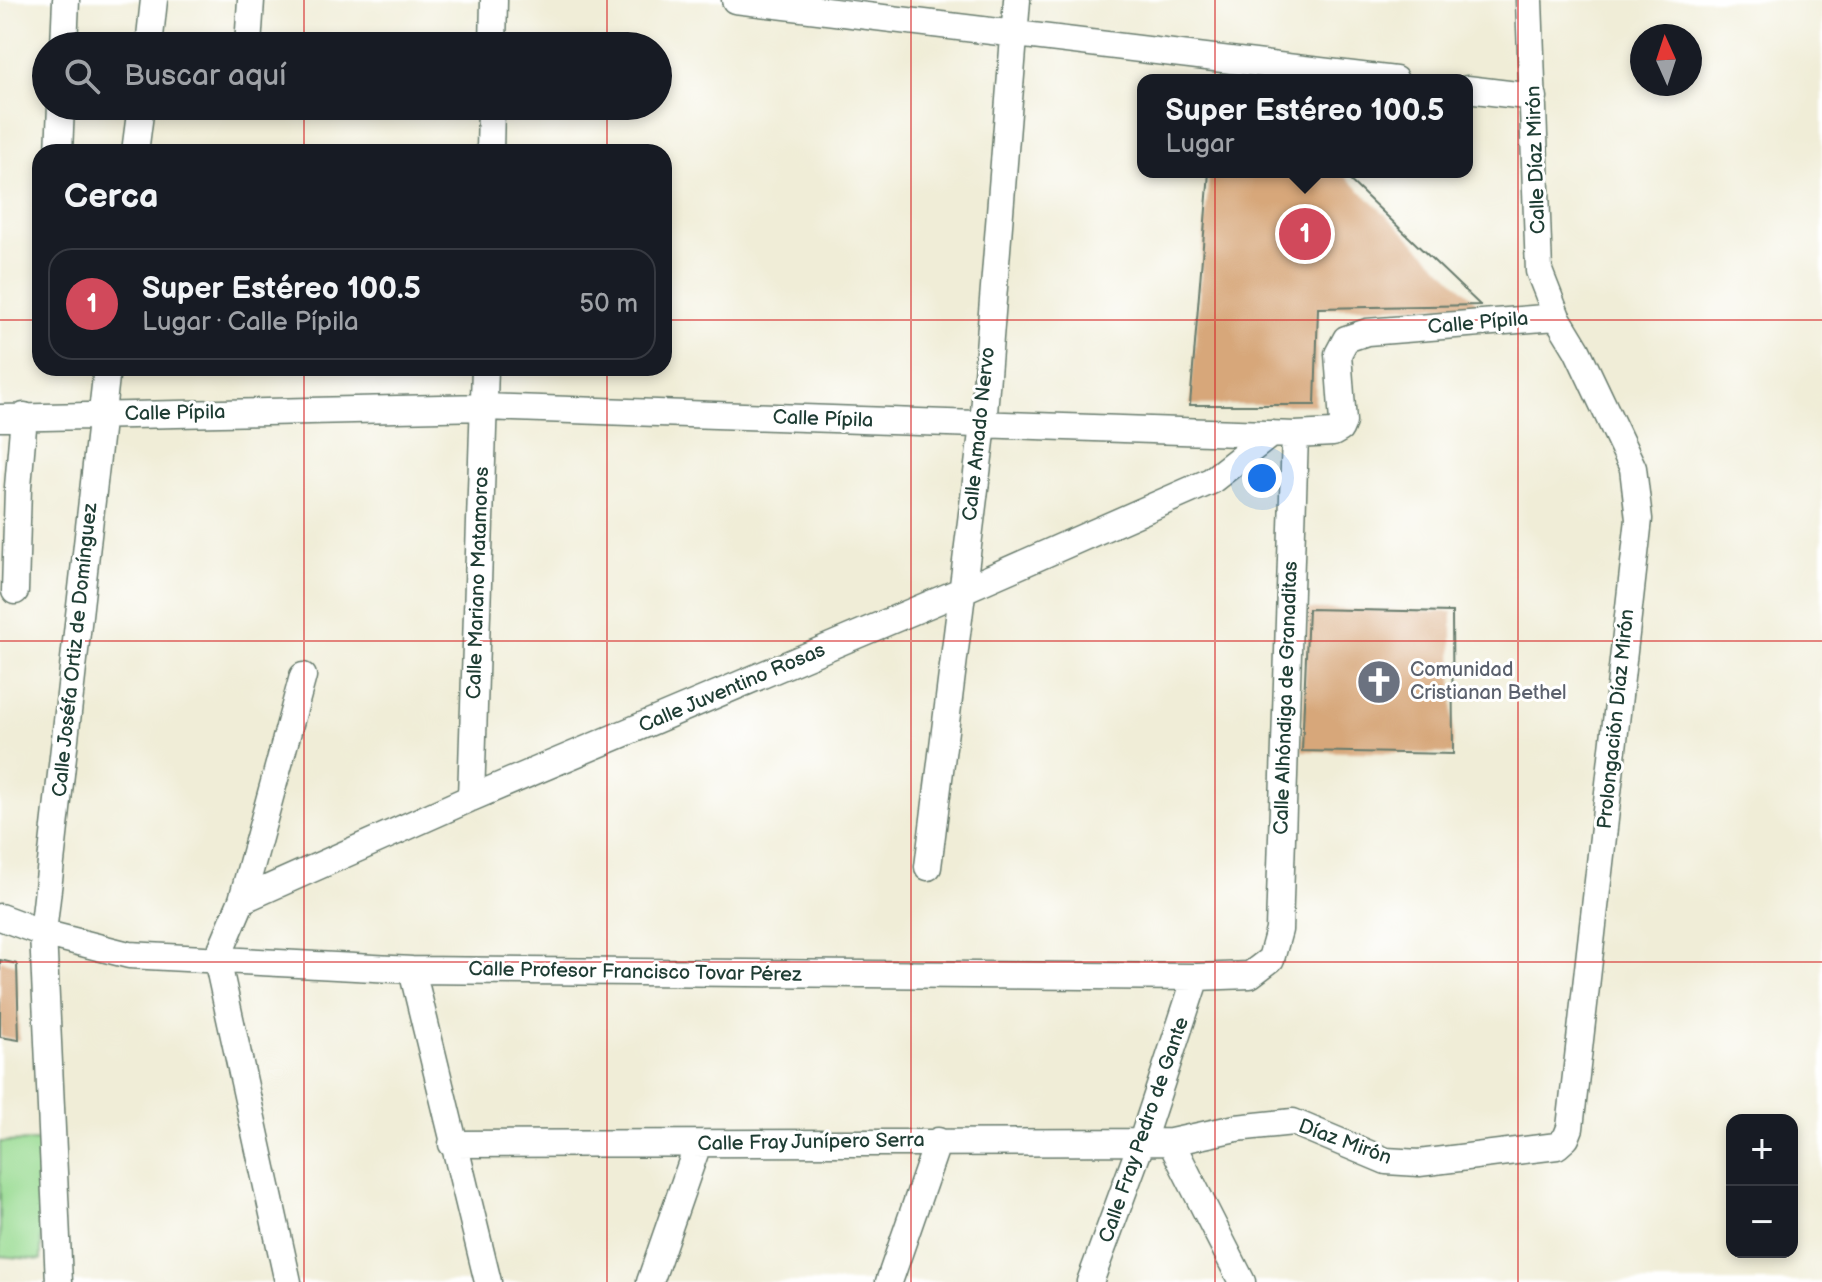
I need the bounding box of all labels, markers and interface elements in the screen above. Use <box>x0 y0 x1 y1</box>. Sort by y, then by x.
north arrow <box>1630 24 1702 96</box>
search box <box>32 32 672 120</box>
icon: search <box>60 54 104 98</box>
text: Buscar aquí <box>124 58 286 94</box>
popup <box>1137 74 1473 178</box>
street label: Calle Díaz Mirón <box>1521 85 1551 235</box>
text: Super Estéreo 100.5 <box>1166 93 1444 129</box>
text: Lugar <box>1166 129 1234 160</box>
text: Cerca <box>64 176 159 217</box>
pin: 1 <box>1279 204 1331 264</box>
text: Super Estéreo 100.5 <box>142 271 421 307</box>
text: 1 <box>87 289 97 320</box>
text: 50 m <box>579 289 638 320</box>
text: Lugar · Calle Pípila <box>142 307 359 338</box>
street label: Calle Pípila <box>1427 307 1529 339</box>
street label: Calle Amado Nervo <box>958 346 1000 522</box>
street label: Calle Pípila <box>124 400 226 426</box>
street label: Calle Pípila <box>772 405 874 433</box>
your location <box>1242 458 1282 498</box>
street label: Calle Mariano Matamoros <box>462 466 494 700</box>
street label: Calle Joséfa Ortiz de Domínguez <box>48 501 102 798</box>
street label: Calle Alhóndiga de Granaditas <box>1269 561 1303 835</box>
street label: Prolongación Díaz Mirón <box>1593 608 1639 830</box>
street label: Calle Juventino Rosas <box>635 638 829 738</box>
church icon: Comunidad Cristianan Bethel <box>1355 658 1403 706</box>
place label: Comunidad Cristianan Bethel <box>1410 658 1567 705</box>
street label: Calle Profesor Francisco Tovar Pérez <box>468 957 802 987</box>
street label: Calle Fray Pedro de Gante <box>1094 1014 1194 1246</box>
street label: Díaz Mirón <box>1295 1114 1395 1170</box>
map controls <box>1726 1114 1798 1258</box>
button: + <box>1726 1114 1798 1186</box>
street label: Calle Fray Junípero Serra <box>697 1128 925 1156</box>
button: − <box>1726 1186 1798 1258</box>

